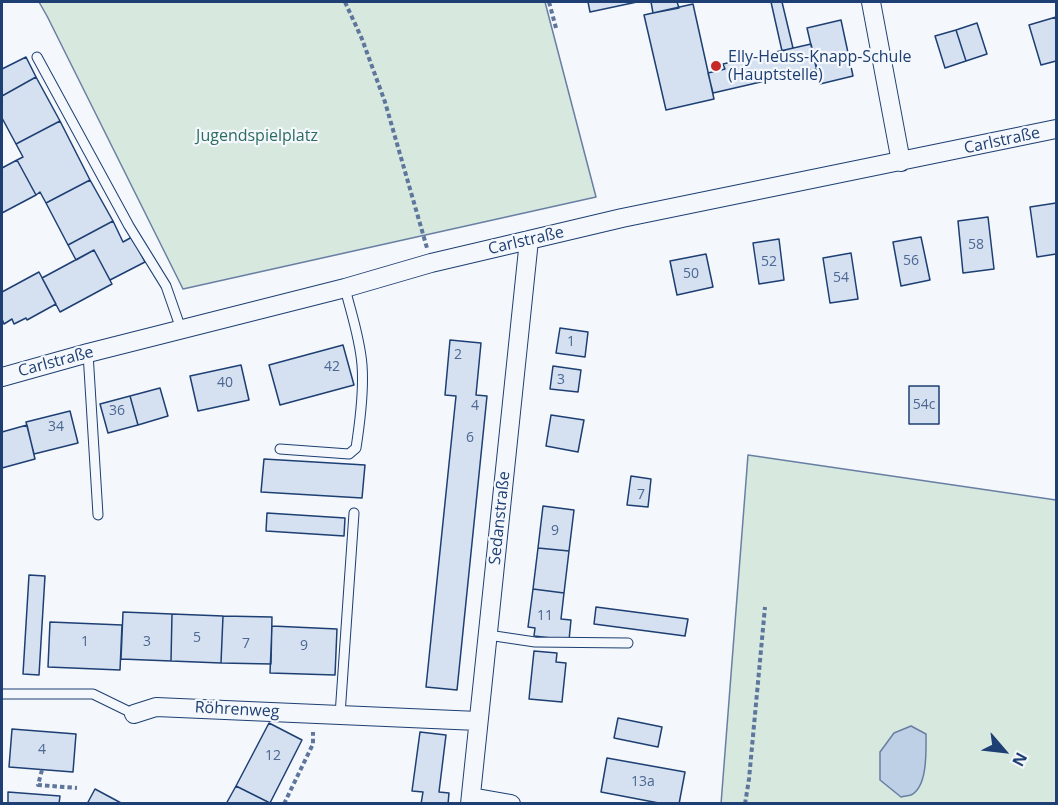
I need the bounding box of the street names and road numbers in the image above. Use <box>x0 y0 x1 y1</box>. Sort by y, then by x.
street label: Carlstraße <box>962 124 1042 158</box>
street label: Carlstraße <box>486 223 566 259</box>
street label: Carlstraße <box>16 343 96 381</box>
street label: Sedanstraße <box>486 470 514 566</box>
street label: Röhrenweg <box>194 698 280 722</box>

